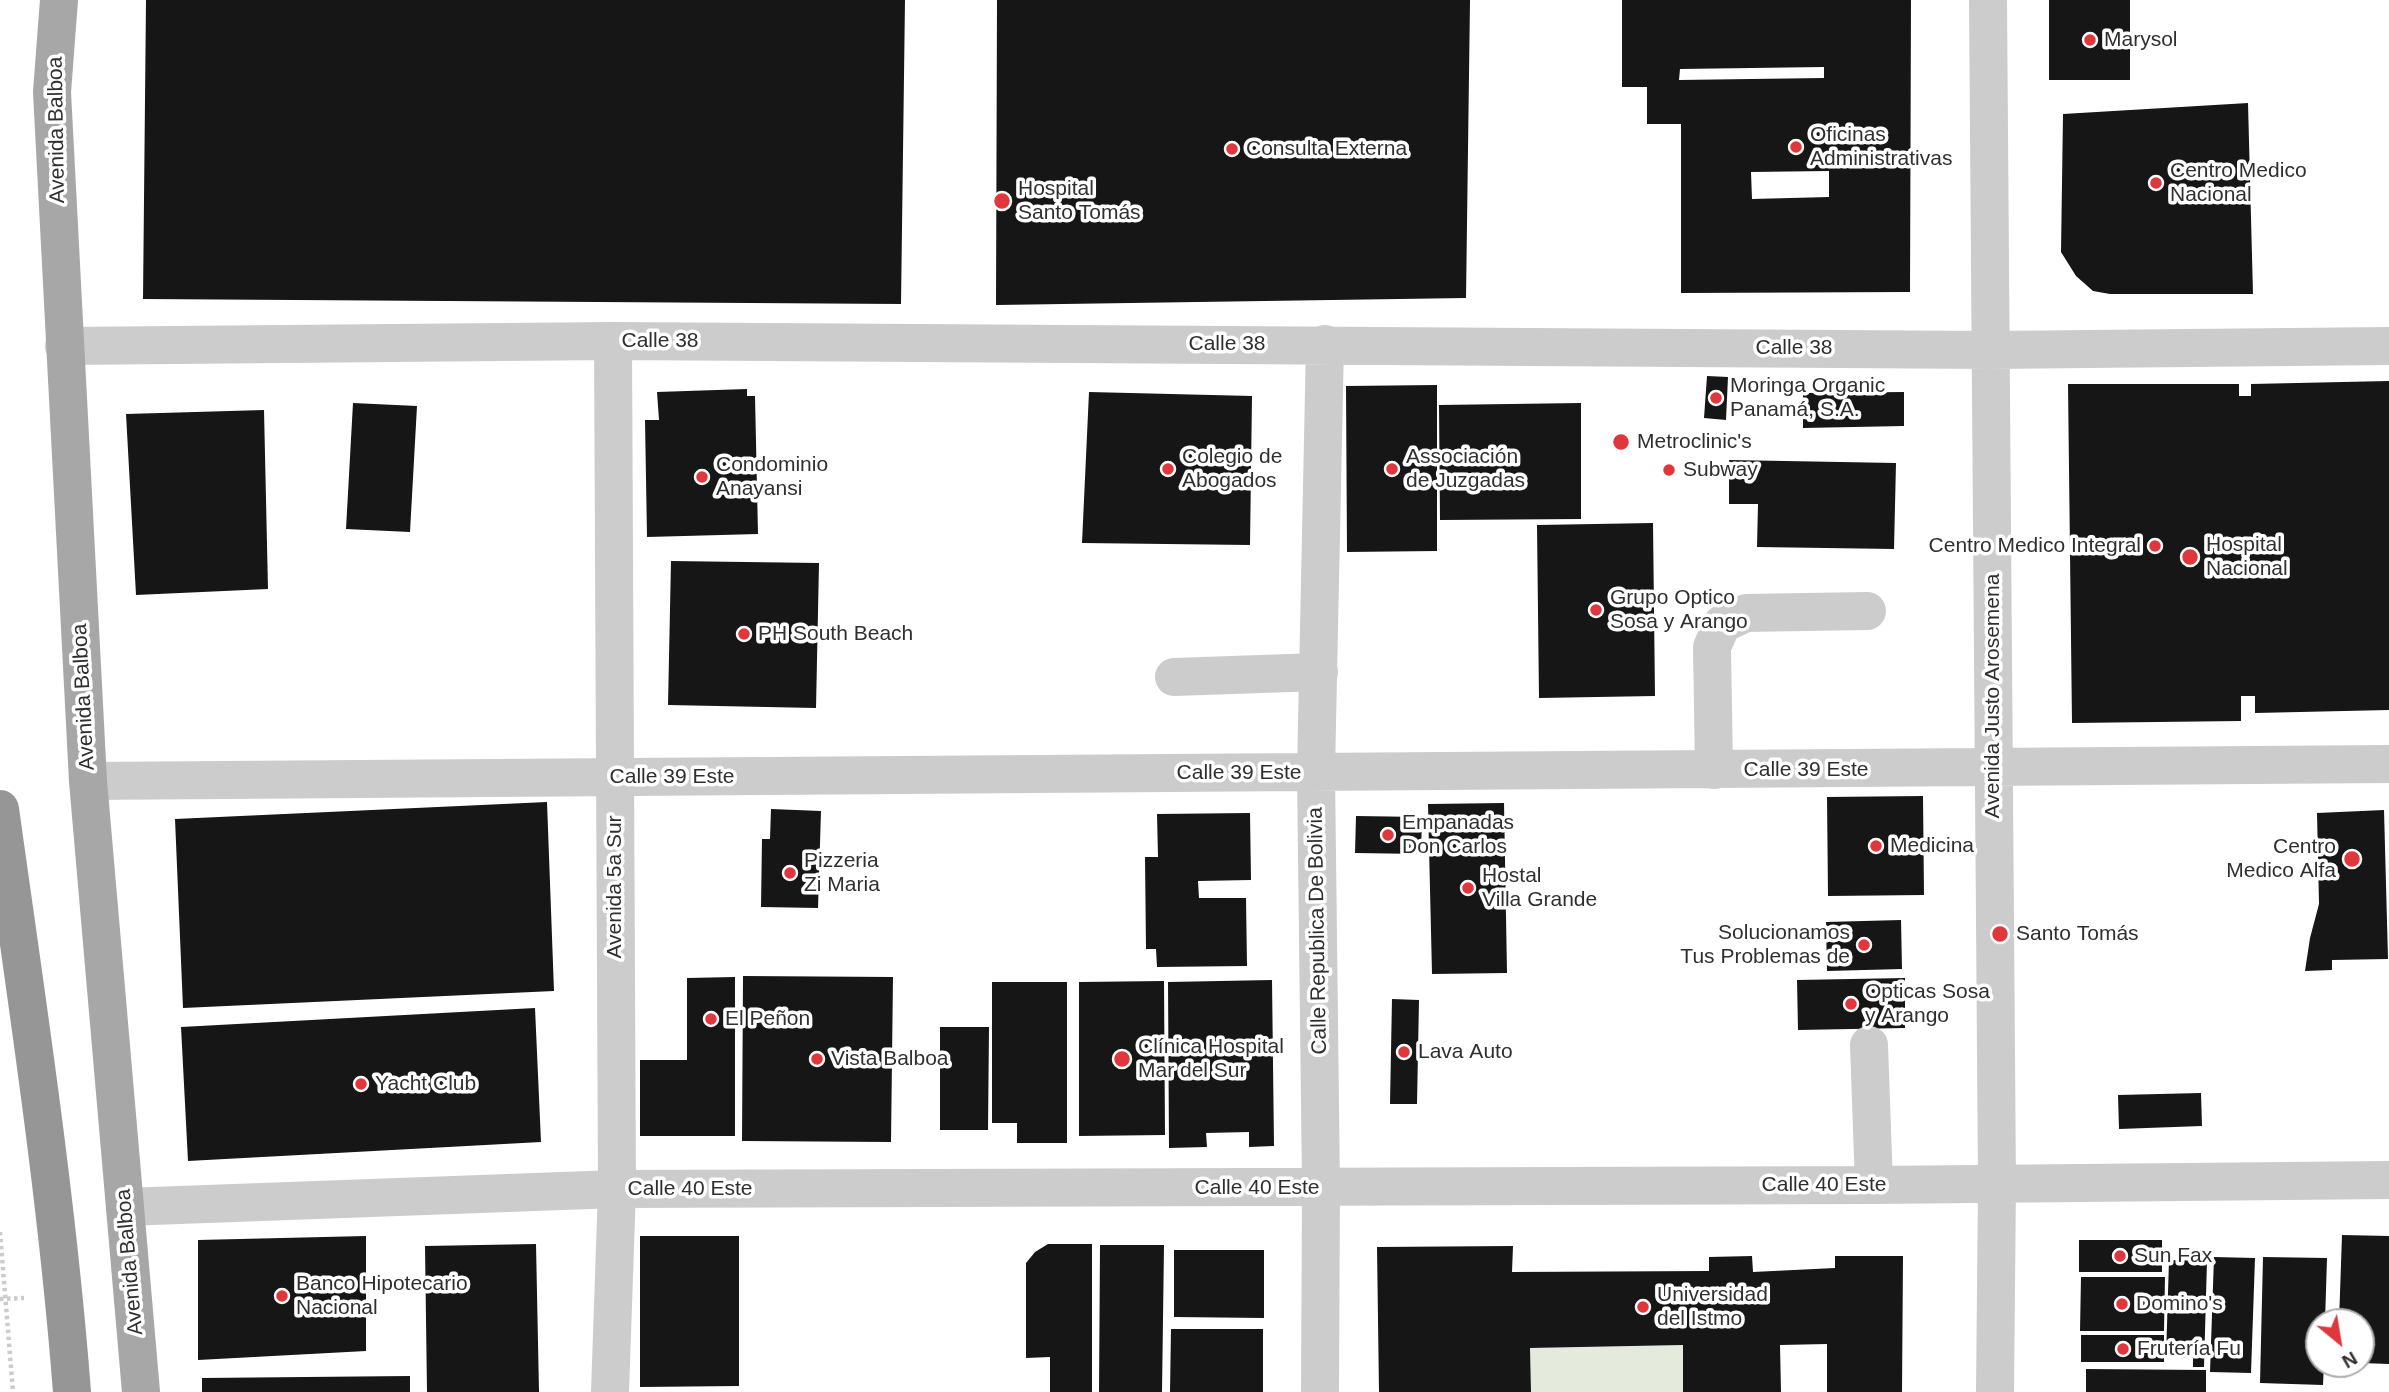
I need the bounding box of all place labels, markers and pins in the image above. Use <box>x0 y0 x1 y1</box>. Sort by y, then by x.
place label: Marysol <box>2104 27 2178 53</box>
marker: Marysol <box>2082 32 2098 48</box>
place label: Oficinas Administrativas <box>1810 122 1952 172</box>
place label: Consulta Externa <box>1246 136 1407 162</box>
marker: Oficinas Administrativas <box>1788 139 1804 155</box>
marker: Consulta Externa <box>1224 141 1240 157</box>
place label: Centro Medico Nacional <box>2170 158 2307 208</box>
marker: Centro Medico Nacional <box>2148 175 2164 191</box>
place label: Hospital Santo Tomás <box>1018 176 1141 226</box>
marker: Hospital Santo Tomás <box>992 191 1012 211</box>
place label: Moringa Organic Panamá, S.A. <box>1730 373 1885 423</box>
marker: Moringa Organic Panamá, S.A. <box>1708 390 1724 406</box>
place label: Metroclinic's <box>1637 429 1752 455</box>
marker: Metroclinic's <box>1611 432 1631 452</box>
place label: Colegio de Abogados <box>1182 444 1282 494</box>
place label: Associación de Juzgadas <box>1406 444 1525 494</box>
place label: Condominio Anayansi <box>716 452 828 502</box>
place label: Subway <box>1683 457 1758 483</box>
marker: Colegio de Abogados <box>1160 461 1176 477</box>
marker: Associación de Juzgadas <box>1384 461 1400 477</box>
marker: Subway <box>1661 462 1677 478</box>
marker: Condominio Anayansi <box>694 469 710 485</box>
place label: Hospital Nacional <box>2206 532 2288 582</box>
place label: Centro Medico Integral <box>1929 533 2141 559</box>
marker: Centro Medico Integral <box>2147 538 2163 554</box>
marker: Hospital Nacional <box>2180 547 2200 567</box>
place label: Grupo Optico Sosa y Arango <box>1610 585 1748 635</box>
marker: Grupo Optico Sosa y Arango <box>1588 602 1604 618</box>
place label: PH South Beach <box>758 621 913 647</box>
marker: PH South Beach <box>736 626 752 642</box>
place label: Empanadas Don Carlos <box>1402 810 1514 860</box>
marker: Empanadas Don Carlos <box>1380 827 1396 843</box>
place label: Medicina <box>1890 833 1974 859</box>
place label: Centro Medico Alfa <box>2226 834 2336 884</box>
marker: Medicina <box>1868 838 1884 854</box>
place label: Pizzeria Zi Maria <box>804 848 880 898</box>
marker: Centro Medico Alfa <box>2342 849 2362 869</box>
place label: Hostal Villa Grande <box>1482 863 1597 913</box>
marker: Pizzeria Zi Maria <box>782 865 798 881</box>
marker: Hostal Villa Grande <box>1460 880 1476 896</box>
place label: Solucionamos Tus Problemas de <box>1680 920 1850 970</box>
place label: Santo Tomás <box>2016 921 2139 947</box>
marker: Santo Tomás <box>1990 924 2010 944</box>
marker: Solucionamos Tus Problemas de <box>1856 937 1872 953</box>
place label: Opticas Sosa y Arango <box>1865 979 1990 1029</box>
marker: Opticas Sosa y Arango <box>1843 996 1859 1012</box>
place label: El Peñon <box>725 1006 810 1032</box>
marker: El Peñon <box>703 1011 719 1027</box>
place label: Clínica Hospital Mar del Sur <box>1138 1034 1284 1084</box>
place label: Lava Auto <box>1418 1039 1513 1065</box>
marker: Lava Auto <box>1396 1044 1412 1060</box>
place label: Vista Balboa <box>831 1046 949 1072</box>
marker: Clínica Hospital Mar del Sur <box>1112 1049 1132 1069</box>
marker: Vista Balboa <box>809 1051 825 1067</box>
place label: Yacht Club <box>375 1071 476 1097</box>
marker: Yacht Club <box>353 1076 369 1092</box>
place label: Sun Fax <box>2134 1243 2212 1269</box>
marker: Sun Fax <box>2112 1248 2128 1264</box>
place label: Banco Hipotecario Nacional <box>296 1271 468 1321</box>
place label: Universidad del Istmo <box>1657 1282 1768 1332</box>
marker: Banco Hipotecario Nacional <box>274 1288 290 1304</box>
place label: Domino's <box>2136 1291 2223 1317</box>
marker: Domino's <box>2114 1296 2130 1312</box>
marker: Universidad del Istmo <box>1635 1299 1651 1315</box>
place label: Frutería Fu <box>2137 1336 2241 1362</box>
marker: Frutería Fu <box>2115 1341 2131 1357</box>

